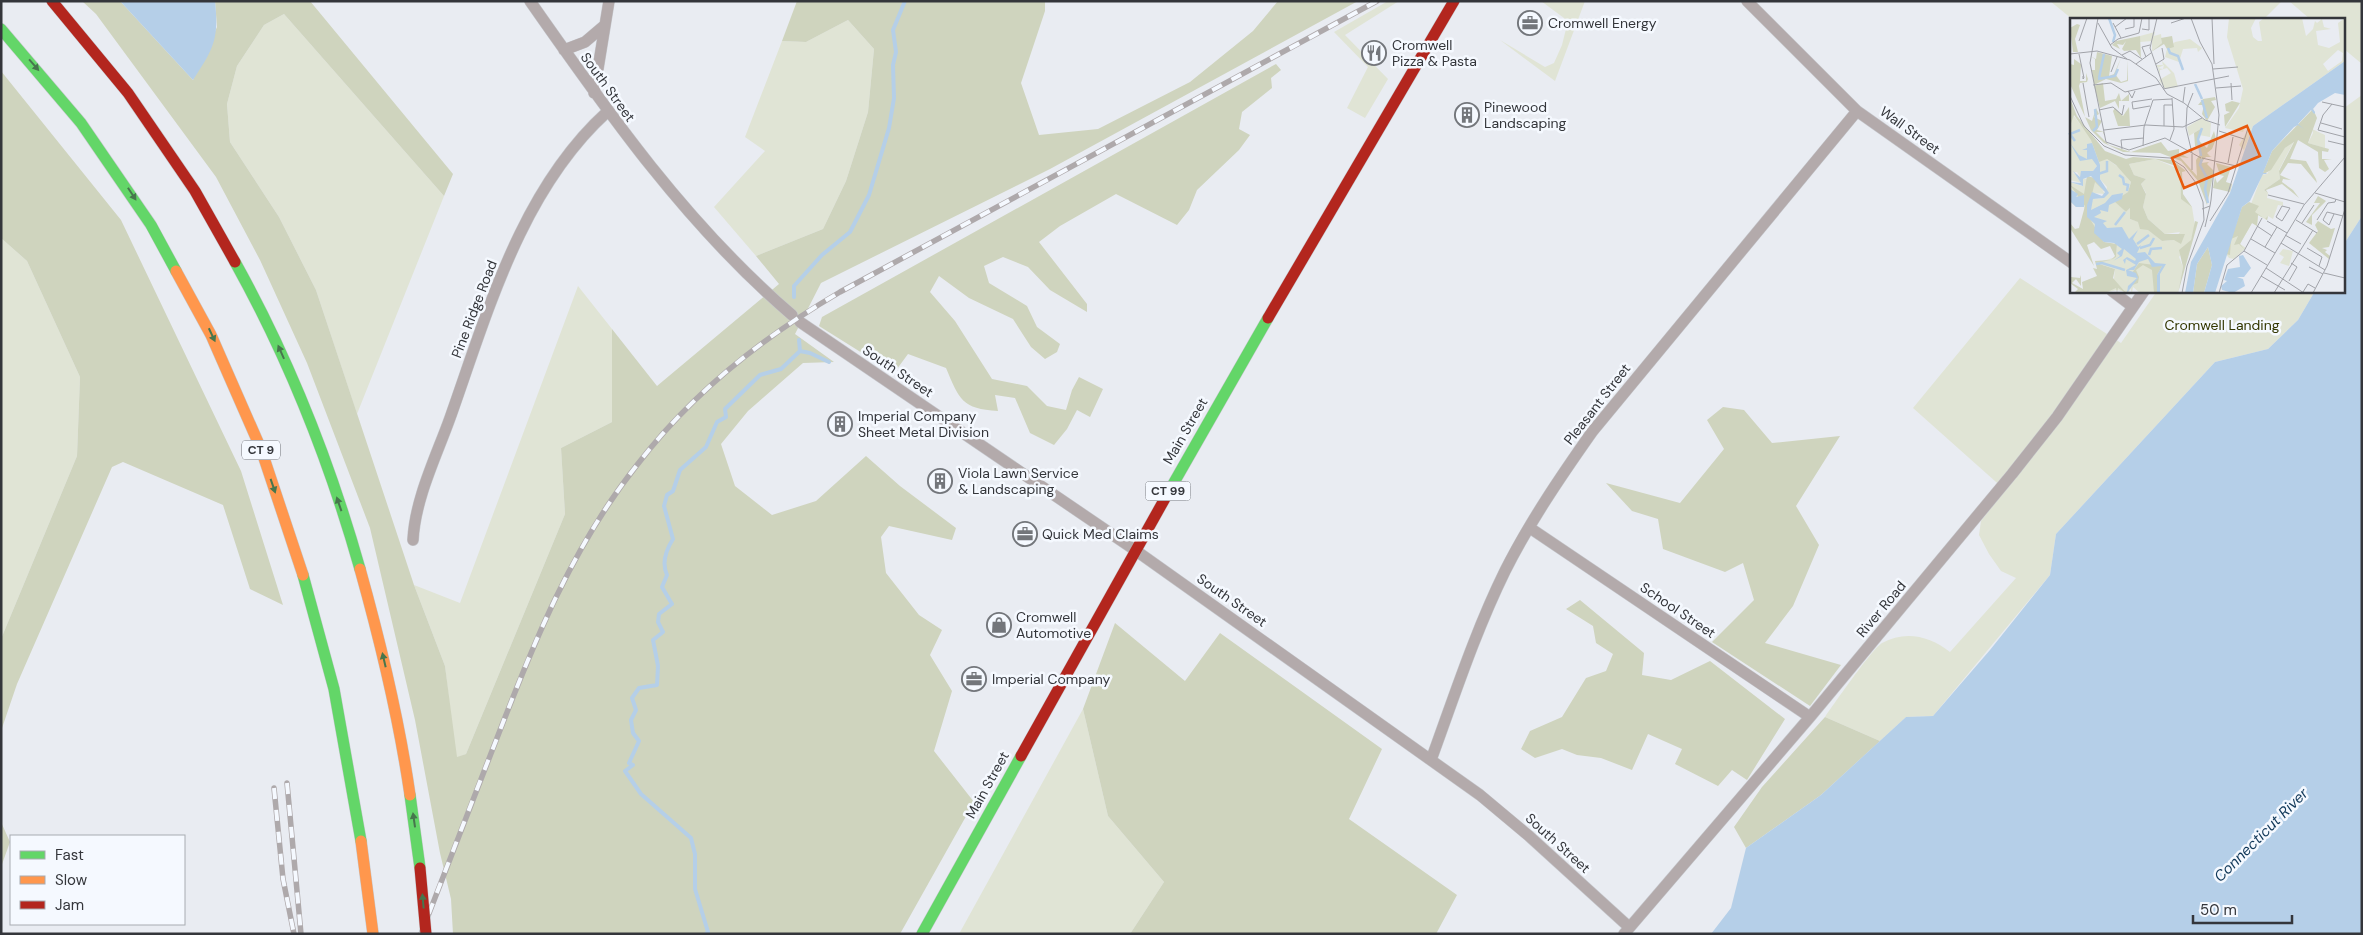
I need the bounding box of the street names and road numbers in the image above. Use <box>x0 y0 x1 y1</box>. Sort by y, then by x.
street label: South Street <box>577 49 639 125</box>
street label: Wall Street <box>1876 102 1944 158</box>
street label: Pine Ridge Road <box>447 257 501 361</box>
street label: South Street <box>859 341 937 401</box>
street label: Pleasant Street <box>1560 360 1634 448</box>
street label: Main Street <box>1159 394 1211 468</box>
road number: CT 9 <box>242 440 280 460</box>
road number: CT 99 <box>1146 482 1190 501</box>
street label: South Street <box>1194 569 1270 631</box>
street label: River Road <box>1852 577 1910 641</box>
street label: School Street <box>1637 578 1719 642</box>
street label: Main Street <box>961 748 1013 822</box>
street label: South Street <box>1522 809 1594 877</box>

